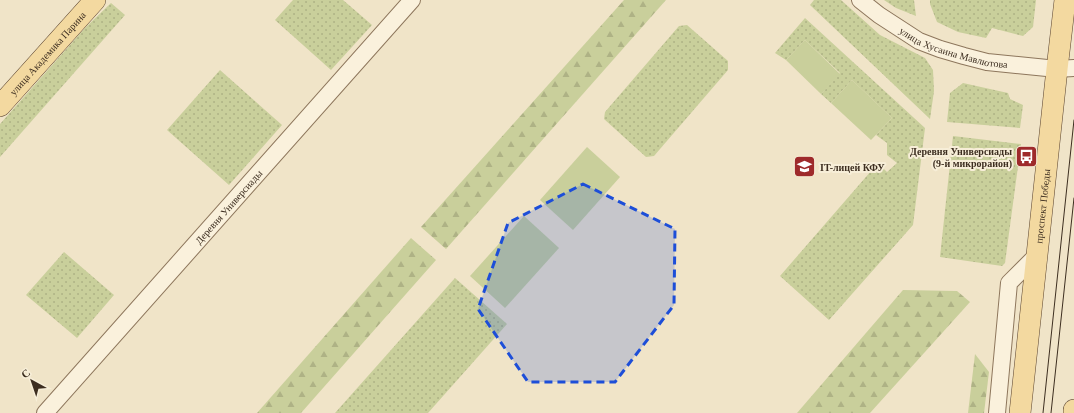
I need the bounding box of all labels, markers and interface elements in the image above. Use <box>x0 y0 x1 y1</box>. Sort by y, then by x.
street label: улица Академика Парина <box>7 9 88 97</box>
street label: улица Хусаина Мавлютова <box>898 24 1009 70</box>
bus stop icon: Деревня Универсиады (9-й микрорайон) <box>1014 144 1040 170</box>
place label: Деревня Универсиады (9-й микрорайон) <box>910 146 1012 170</box>
school or university icon: IT-лицей КФУ <box>791 154 817 180</box>
place label: IT-лицей КФУ <box>820 162 885 173</box>
street label: Деревня Универсиады <box>193 167 264 246</box>
street label: проспект Победы <box>1033 168 1052 244</box>
north arrow <box>12 361 52 401</box>
text: С <box>19 366 33 380</box>

